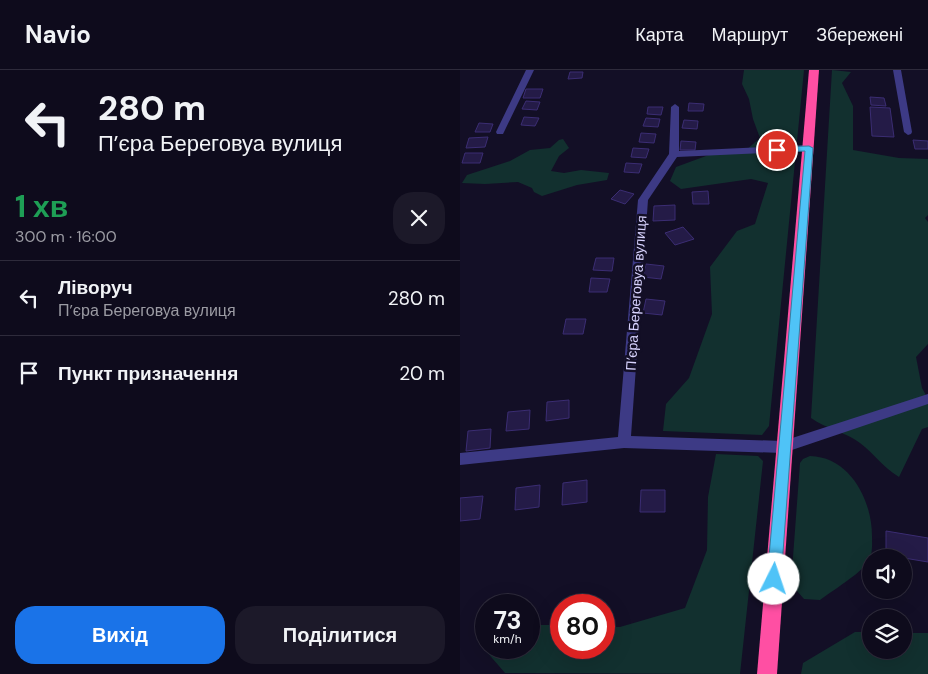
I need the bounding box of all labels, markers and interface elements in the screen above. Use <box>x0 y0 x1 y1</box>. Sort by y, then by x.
text: Navio <box>25 19 91 50</box>
text: Карта <box>635 23 683 47</box>
text: Маршрут <box>711 23 788 47</box>
text: Збережені <box>816 23 903 47</box>
text: 280 m <box>98 85 206 131</box>
icon: left <box>15 90 80 155</box>
text: П’єра Береговуа вулиця <box>98 129 342 158</box>
pin <box>756 129 798 171</box>
icon: arrive <box>763 136 791 164</box>
text: 1 хв <box>15 187 68 226</box>
button: close <box>393 192 445 244</box>
street label: П’єра Береговуа вулиця <box>622 215 650 371</box>
text: 300 m · 16:00 <box>15 226 117 247</box>
text: Ліворуч <box>58 275 133 300</box>
icon: left <box>15 284 43 312</box>
text: 280 m <box>388 286 445 311</box>
text: П’єра Береговуа вулиця <box>58 300 236 321</box>
icon: arrive <box>15 359 43 387</box>
text: Пункт призначення <box>58 361 238 386</box>
text: 20 m <box>399 361 445 386</box>
map controls <box>862 549 912 659</box>
button: sound <box>862 549 912 599</box>
position arrow <box>747 552 799 604</box>
speed limit sign: 80 <box>550 594 615 659</box>
text: 73 <box>493 604 522 637</box>
button: Вихід <box>15 606 225 664</box>
button: Поділитися <box>235 606 445 664</box>
button: layers <box>862 609 912 659</box>
text: km/h <box>493 631 522 647</box>

